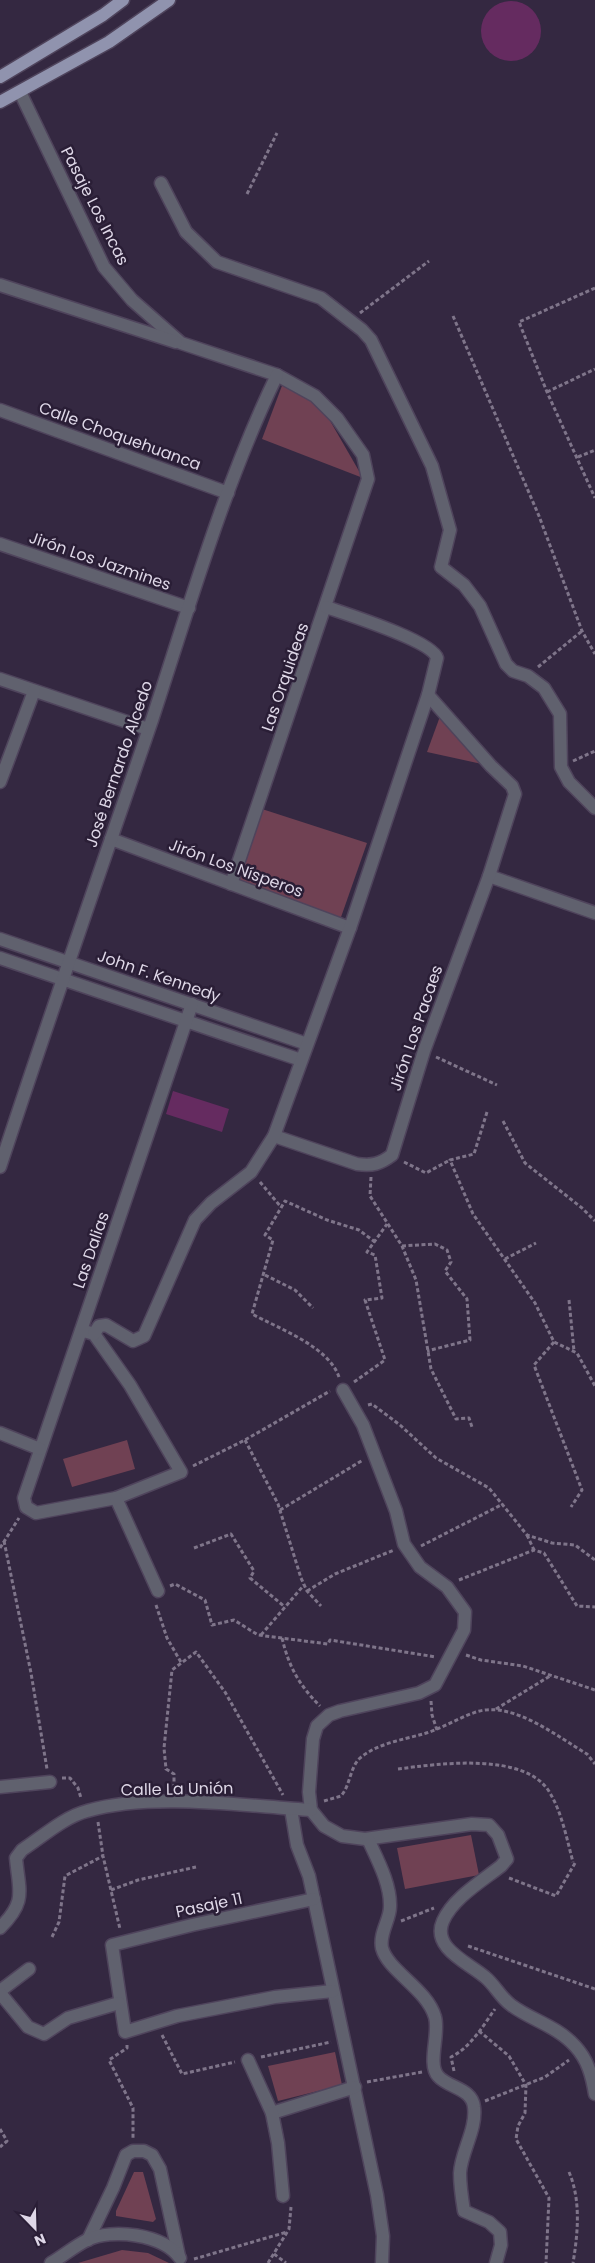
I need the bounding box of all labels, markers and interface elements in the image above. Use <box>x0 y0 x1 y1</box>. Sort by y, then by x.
street label: Pasaje Los Incas <box>55 143 135 269</box>
street label: Calle Choquehuanca <box>36 396 204 476</box>
street label: Jirón Los Jazmines <box>26 526 174 596</box>
street label: Las Orquideas <box>256 619 314 735</box>
street label: José Bernardo Alcedo <box>80 678 158 850</box>
street label: Jirón Los Nísperos <box>165 833 307 903</box>
street label: John F. Kennedy <box>94 944 224 1008</box>
street label: Jirón Los Pacaes <box>384 962 448 1094</box>
street label: Las Dalias <box>67 1209 115 1291</box>
street label: Calle La Unión <box>120 1777 234 1801</box>
street label: Pasaje 11 <box>174 1887 244 1923</box>
north arrow <box>10 2203 60 2253</box>
text: N <box>31 2229 49 2251</box>

